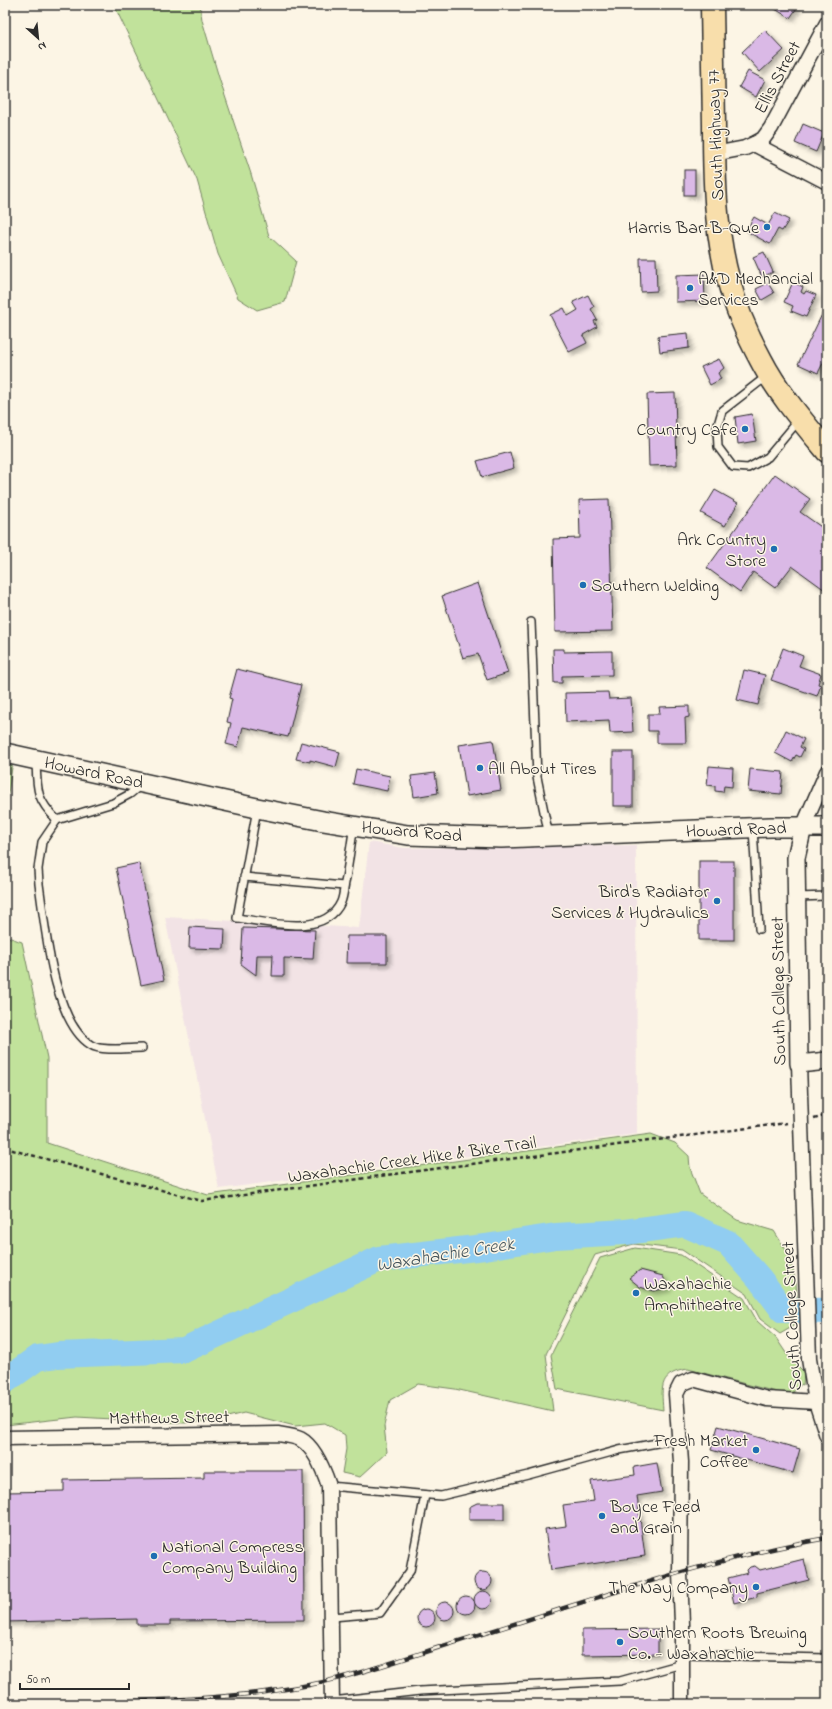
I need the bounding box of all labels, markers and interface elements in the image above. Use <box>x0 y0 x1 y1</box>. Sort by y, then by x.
north arrow <box>18 18 58 58</box>
text: N <box>35 37 49 55</box>
street label: Ellis Street <box>749 37 809 119</box>
street label: South Highway 77 <box>702 69 733 201</box>
place label: Harris Bar-B-Que <box>628 216 760 242</box>
marker: Harris Bar-B-Que <box>762 222 772 232</box>
place label: A&D Mechancial Services <box>698 267 813 314</box>
marker: A&D Mechancial Services <box>685 283 695 293</box>
place label: Country Cafe <box>636 418 738 444</box>
marker: Country Cafe <box>740 424 750 434</box>
place label: Ark Country Store <box>677 528 767 575</box>
marker: Ark Country Store <box>769 544 779 554</box>
place label: Southern Welding <box>591 574 719 601</box>
marker: Southern Welding <box>578 580 588 590</box>
street label: Howard Road <box>42 751 146 797</box>
place label: All About Tires <box>488 757 597 783</box>
marker: All About Tires <box>475 763 485 773</box>
street label: Howard Road <box>361 816 463 850</box>
street label: Howard Road <box>685 816 787 846</box>
place label: Bird's Radiator Services & Hydraulics <box>551 880 709 927</box>
marker: Bird's Radiator Services & Hydraulics <box>712 896 722 906</box>
street label: South College Street <box>766 916 795 1066</box>
street label: Waxahachie Creek Hike & Bike Trail <box>286 1131 538 1191</box>
water label: Waxahachie Creek <box>375 1231 517 1280</box>
street label: South College Street <box>776 1241 811 1391</box>
place label: Waxahachie Amphitheatre <box>644 1272 743 1319</box>
marker: Waxahachie Amphitheatre <box>631 1288 641 1298</box>
street label: Matthews Street <box>109 1405 229 1433</box>
place label: Fresh Market Coffee <box>653 1429 749 1476</box>
marker: Fresh Market Coffee <box>751 1445 761 1455</box>
place label: Boyce Feed and Grain <box>609 1495 701 1542</box>
marker: Boyce Feed and Grain <box>597 1511 607 1521</box>
place label: National Compress Company Building <box>162 1535 304 1583</box>
marker: National Compress Company Building <box>149 1551 159 1561</box>
place label: The Nay Company <box>609 1576 748 1602</box>
marker: The Nay Company <box>751 1582 761 1592</box>
place label: Southern Roots Brewing Co. - Waxahachie <box>628 1621 807 1668</box>
marker: Southern Roots Brewing Co. - Waxahachie <box>615 1637 625 1647</box>
scale bar <box>20 1665 129 1691</box>
text: 50 m <box>26 1671 50 1689</box>

